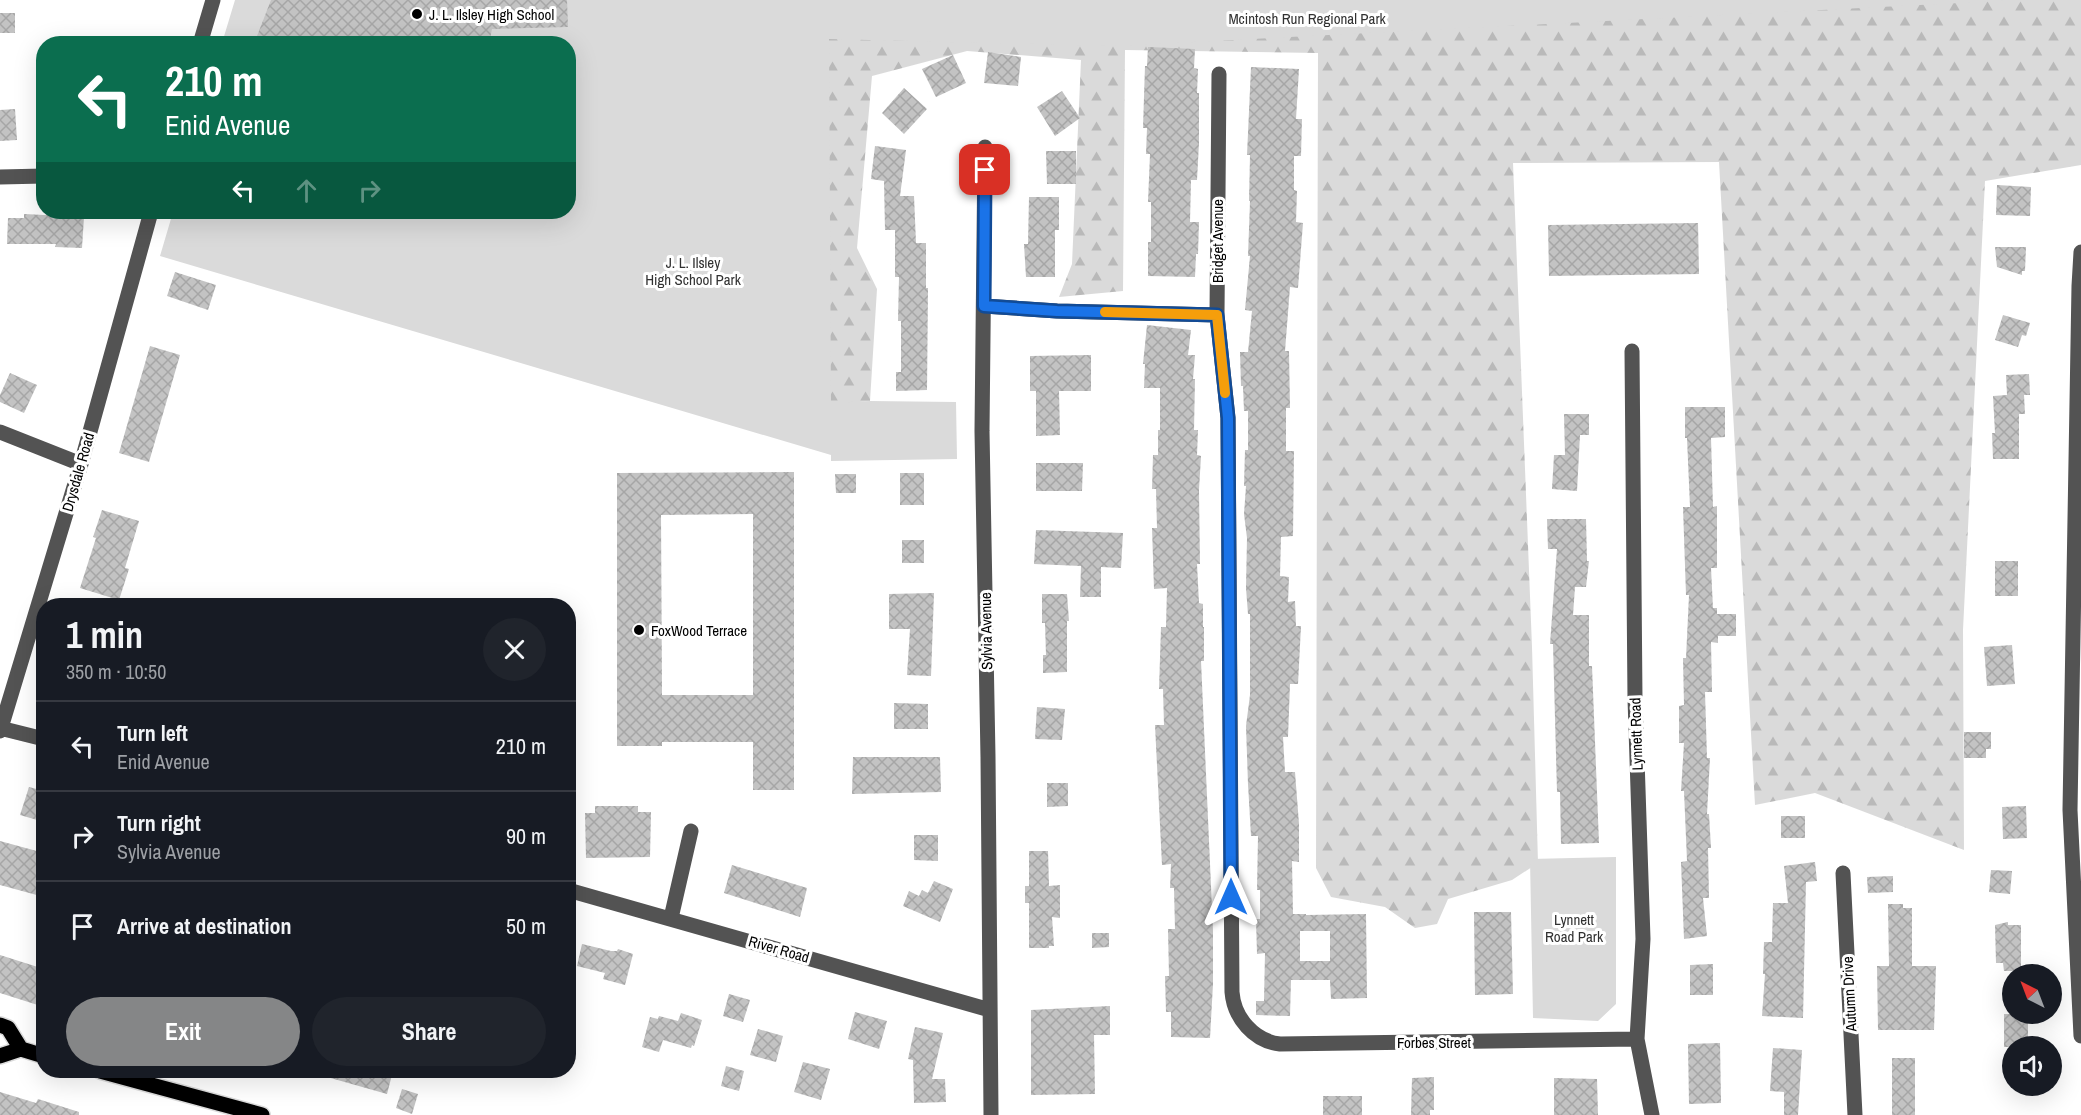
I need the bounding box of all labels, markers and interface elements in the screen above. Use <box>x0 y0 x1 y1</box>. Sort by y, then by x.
place label: J. L. Ilsley High School <box>429 4 554 25</box>
marker: J. L. Ilsley High School <box>410 7 424 21</box>
park label: Mcintosh Run Regional Park <box>1228 8 1386 29</box>
text: 210 m <box>165 53 263 109</box>
icon: left <box>66 60 144 138</box>
text: Enid Avenue <box>165 107 290 143</box>
pin <box>959 144 1010 195</box>
icon: arrive <box>968 153 1001 186</box>
icon: left <box>227 174 260 207</box>
icon: ahead <box>290 174 323 207</box>
icon: right <box>353 174 386 207</box>
street label: Bridget Avenue <box>1207 199 1228 283</box>
park label: J. L. Ilsley High School Park <box>645 252 742 290</box>
street label: Drysdale Road <box>57 430 99 514</box>
street label: Sylvia Avenue <box>975 592 997 670</box>
text: 1 min <box>66 611 143 659</box>
button: close <box>483 618 546 681</box>
place label: FoxWood Terrace <box>651 620 747 641</box>
marker: FoxWood Terrace <box>632 623 646 637</box>
text: 350 m · 10:50 <box>66 658 166 685</box>
street label: Lynnett Road <box>1624 697 1648 771</box>
text: Turn left <box>117 718 188 748</box>
icon: left <box>66 730 99 763</box>
text: 210 m <box>496 731 546 761</box>
text: Enid Avenue <box>117 748 210 775</box>
text: Turn right <box>117 808 201 838</box>
icon: right <box>66 820 99 853</box>
text: 90 m <box>506 821 546 851</box>
text: Sylvia Avenue <box>117 838 221 865</box>
position arrow <box>1199 865 1263 929</box>
park label: Lynnett Road Park <box>1545 909 1604 947</box>
icon: arrive <box>66 910 99 943</box>
text: Arrive at destination <box>117 911 291 941</box>
text: 50 m <box>506 911 546 941</box>
street label: River Road <box>746 930 812 968</box>
street label: Autumn Drive <box>1837 956 1862 1033</box>
north arrow <box>2002 964 2062 1024</box>
map controls <box>2002 964 2062 1096</box>
button: Exit <box>66 997 300 1066</box>
button: Share <box>312 997 546 1066</box>
street label: Forbes Street <box>1397 1032 1472 1053</box>
button: sound <box>2002 1036 2062 1096</box>

